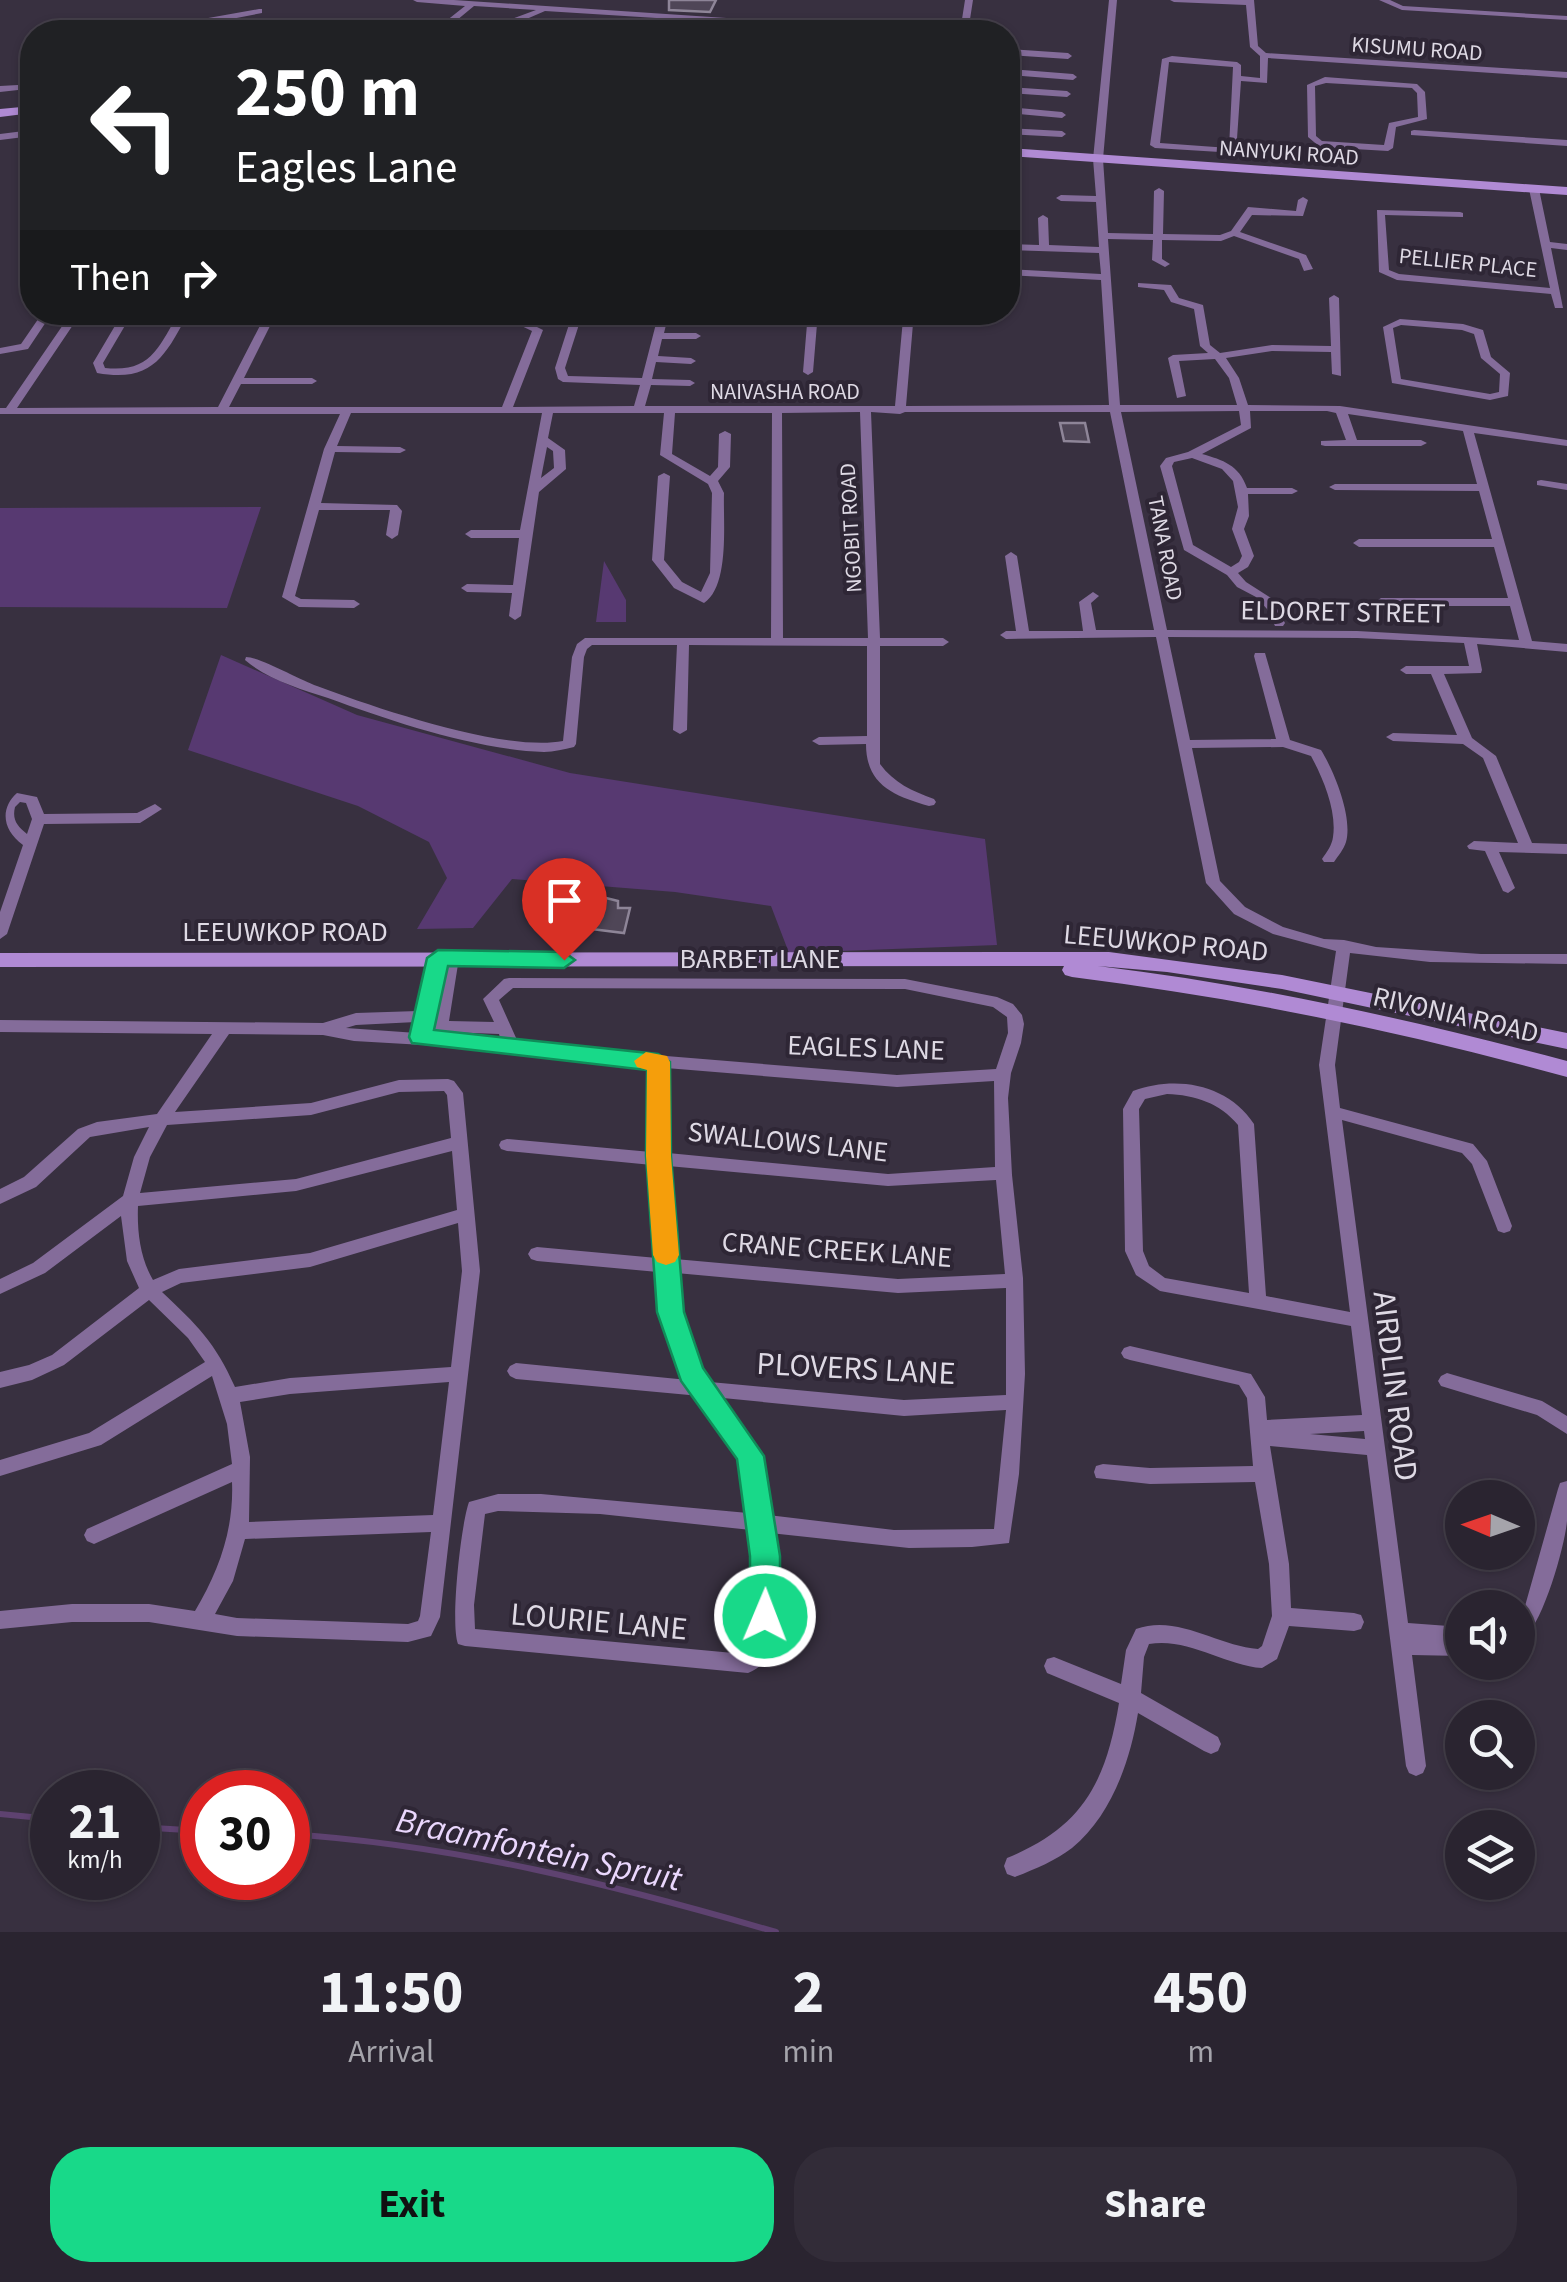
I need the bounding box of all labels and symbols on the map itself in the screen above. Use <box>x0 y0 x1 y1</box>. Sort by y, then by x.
street label: KISUMU ROAD <box>1350 28 1484 70</box>
street label: NANYUKI ROAD <box>1218 132 1360 174</box>
street label: PELLIER PLACE <box>1397 240 1539 286</box>
street label: NAIVASHA ROAD <box>710 376 860 408</box>
street label: NGOBIT ROAD <box>832 462 870 594</box>
street label: TANA ROAD <box>1139 493 1191 603</box>
street label: ELDORET STREET <box>1240 590 1446 634</box>
pin <box>522 858 607 961</box>
street label: LEEUWKOP ROAD <box>182 912 388 952</box>
street label: LEEUWKOP ROAD <box>1062 914 1270 972</box>
street label: BARBET LANE <box>679 939 841 979</box>
street label: RIVONIA ROAD <box>1369 976 1543 1053</box>
street label: EAGLES LANE <box>786 1025 945 1071</box>
street label: SWALLOWS LANE <box>686 1112 890 1172</box>
street label: CRANE CREEK LANE <box>721 1222 953 1278</box>
street label: AIRDLIN ROAD <box>1361 1289 1429 1484</box>
street label: PLOVERS LANE <box>755 1341 956 1397</box>
north arrow <box>1445 1480 1535 1570</box>
position arrow <box>713 1564 817 1668</box>
street label: LOURIE LANE <box>509 1591 689 1653</box>
speed limit sign: 30 <box>180 1770 310 1900</box>
water label: Braamfontein Spruit <box>391 1795 688 1905</box>

